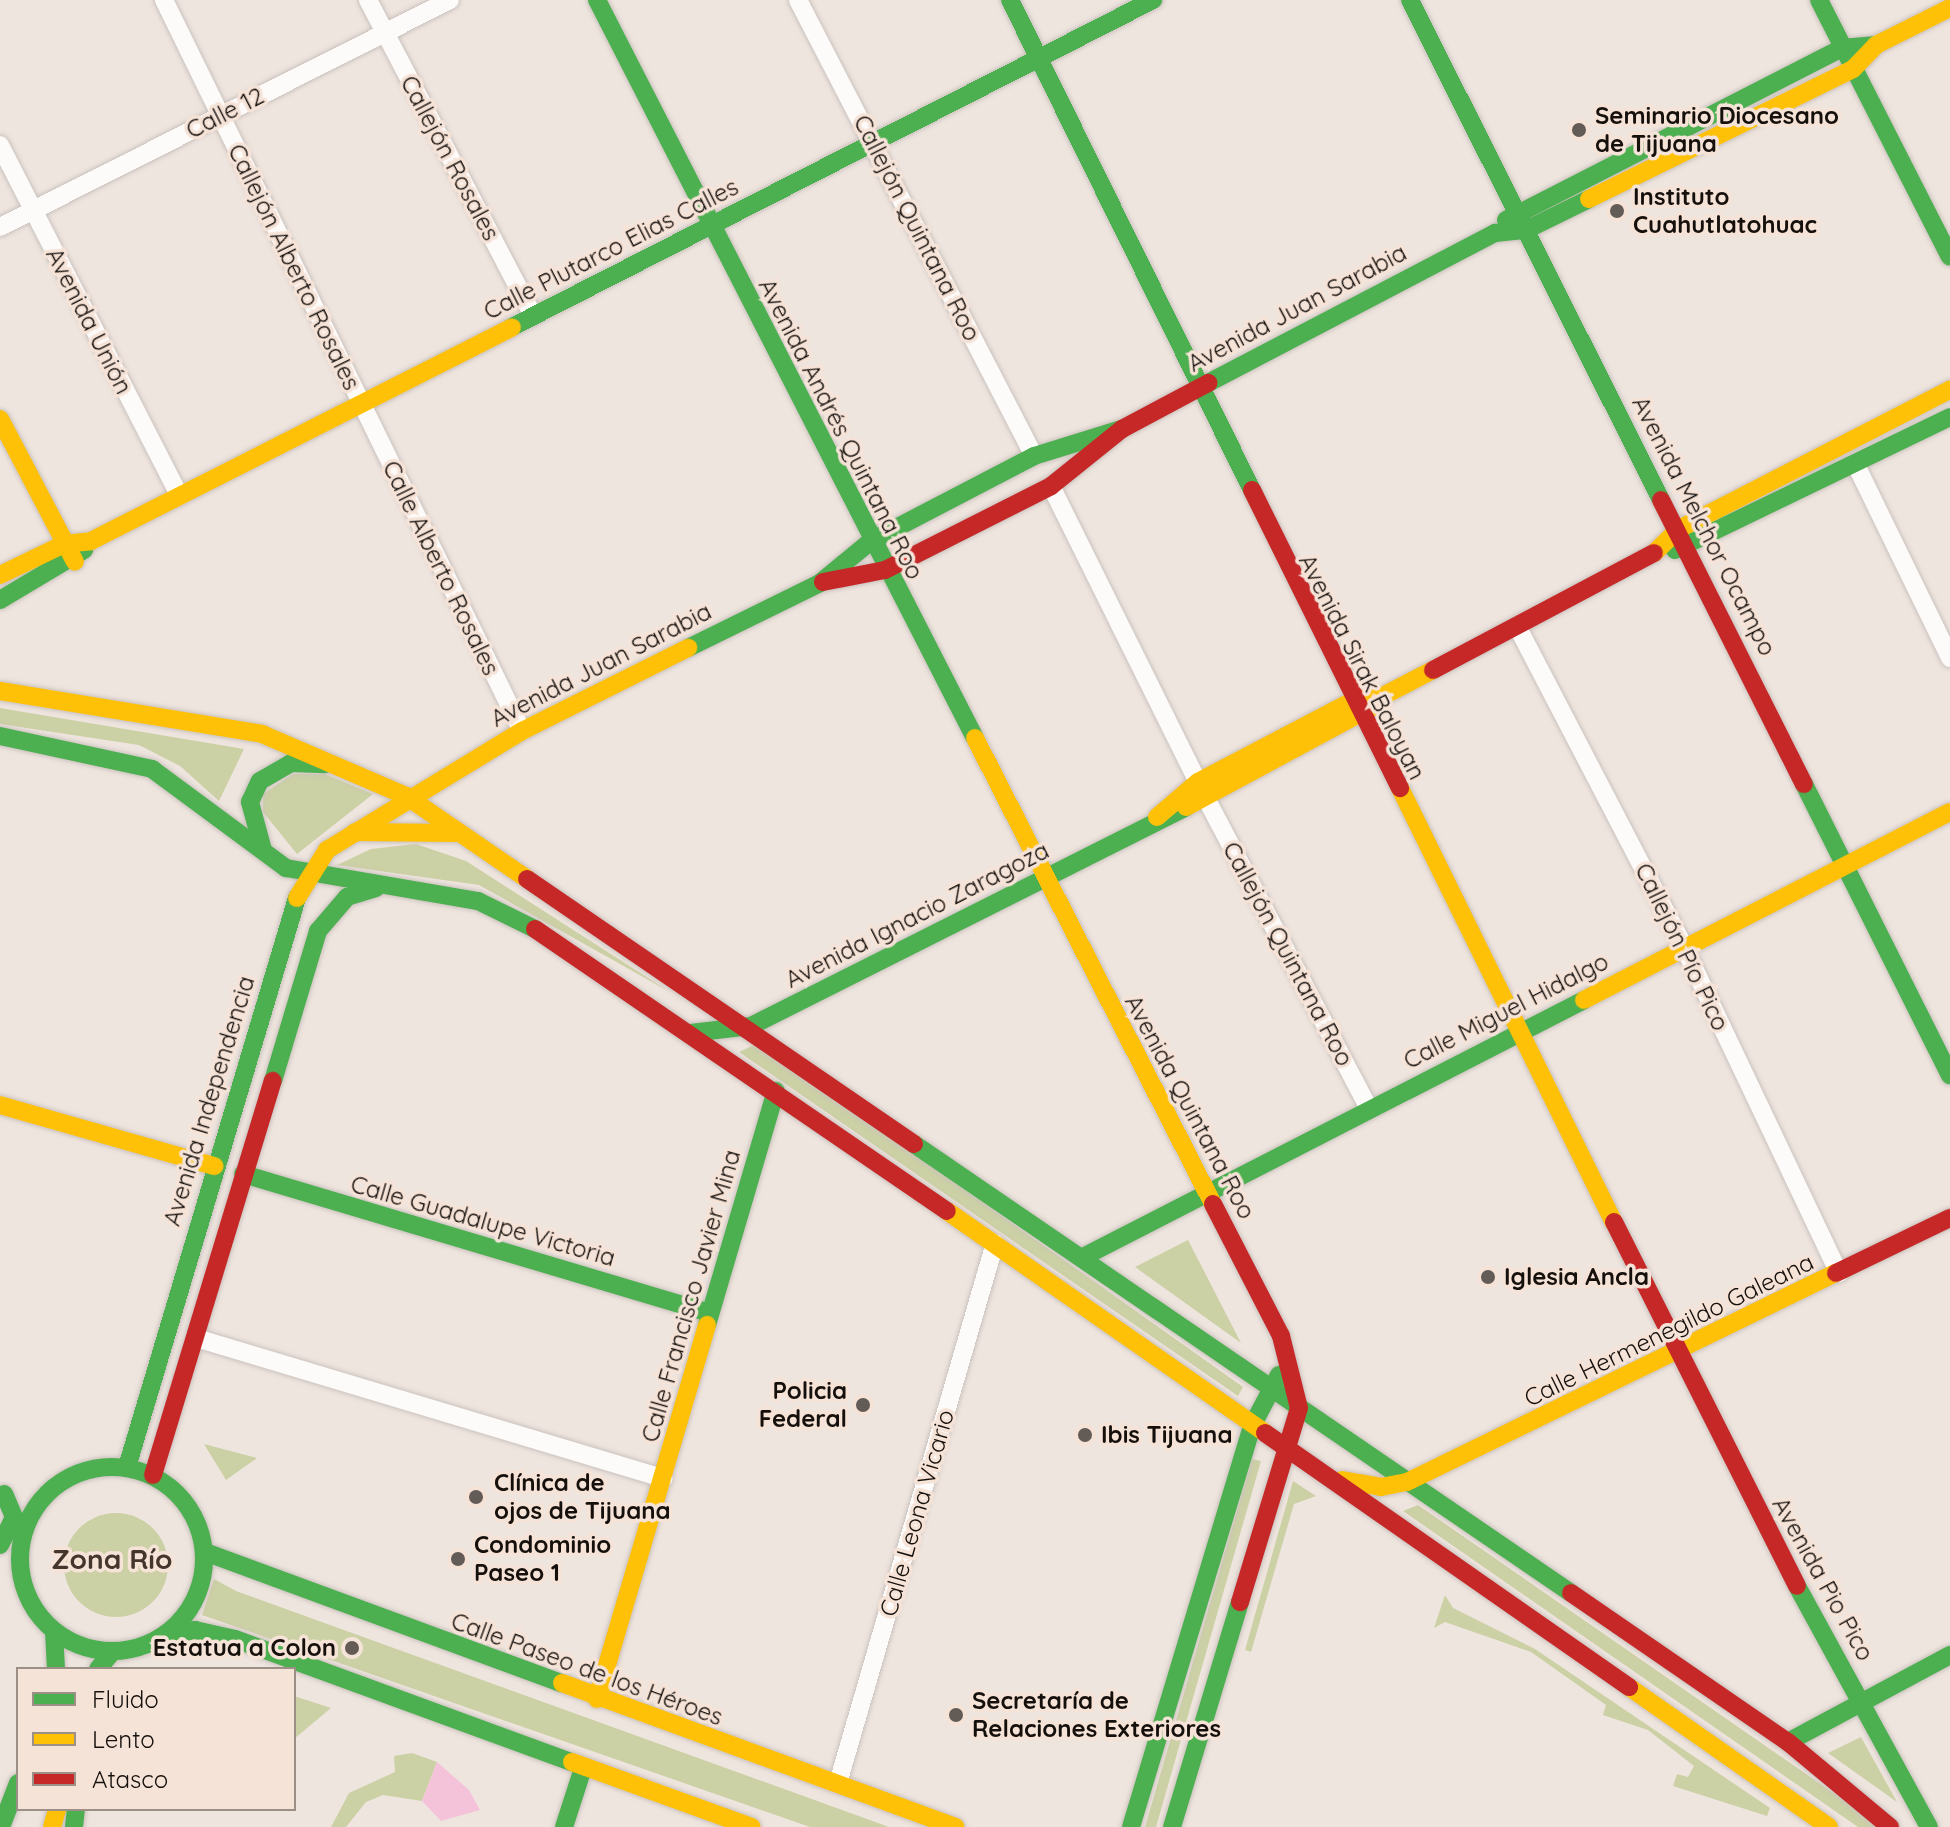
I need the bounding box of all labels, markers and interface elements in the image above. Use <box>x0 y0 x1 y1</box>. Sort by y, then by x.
street label: Callejón Rosales <box>394 71 506 245</box>
street label: Calle 12 <box>181 81 269 145</box>
place label: Seminario Diocesano de Tijuana <box>1595 102 1839 158</box>
street label: Callejón Quintana Roo <box>847 110 987 346</box>
marker: Seminario Diocesano de Tijuana <box>1570 121 1588 139</box>
street label: Callejón Alberto Rosales <box>222 139 366 395</box>
street label: Calle Plutarco Elias Calles <box>479 172 743 326</box>
place label: Instituto Cuahutlatohuac <box>1633 183 1817 239</box>
marker: Instituto Cuahutlatohuac <box>1608 202 1626 220</box>
street label: Avenida Juan Sarabia <box>1183 238 1411 378</box>
street label: Avenida Unión <box>40 243 138 399</box>
street label: Avenida Andrés Quintana Roo <box>752 274 930 584</box>
street label: Avenida Melchor Ocampo <box>1626 392 1782 660</box>
street label: Calle Alberto Rosales <box>377 456 505 680</box>
street label: Avenida Sirak Baloyan <box>1293 549 1431 785</box>
street label: Avenida Juan Sarabia <box>486 597 716 733</box>
street label: Avenida Ignacio Zaragoza <box>780 836 1054 994</box>
street label: Callejón Quintana Roo <box>1217 837 1359 1071</box>
street label: Callejón Pío Pico <box>1629 859 1735 1035</box>
street label: Calle Miguel Hidalgo <box>1399 947 1613 1075</box>
street label: Avenida Independencia <box>157 973 261 1229</box>
street label: Avenida Quintana Roo <box>1119 990 1261 1224</box>
street label: Calle Francisco Javier Mina <box>635 1147 747 1445</box>
street label: Calle Guadalupe Victoria <box>347 1169 619 1273</box>
street label: Calle Hermenegildo Galeana <box>1520 1247 1818 1413</box>
place label: Iglesia Ancla <box>1504 1263 1649 1291</box>
marker: Iglesia Ancla <box>1479 1268 1497 1286</box>
place label: Policia Federal <box>759 1377 847 1433</box>
marker: Policia Federal <box>854 1396 872 1414</box>
street label: Calle Leona Vicario <box>874 1406 960 1620</box>
place label: Ibis Tijuana <box>1101 1421 1232 1449</box>
marker: Ibis Tijuana <box>1076 1426 1094 1444</box>
place label: Clínica de ojos de Tijuana <box>494 1469 671 1525</box>
marker: Clínica de ojos de Tijuana <box>465 1486 487 1508</box>
street label: Avenida Pio Pico <box>1766 1492 1880 1666</box>
place label: Condominio Paseo 1 <box>474 1531 611 1587</box>
district label: Zona Río <box>52 1542 172 1576</box>
marker: Condominio Paseo 1 <box>449 1550 467 1568</box>
street label: Calle Paseo de los Héroes <box>447 1606 727 1732</box>
place label: Estatua a Colon <box>153 1634 336 1662</box>
marker: Estatua a Colon <box>343 1639 361 1657</box>
legend <box>16 1667 296 1811</box>
text: Fluido <box>92 1684 159 1714</box>
place label: Secretaría de Relaciones Exteriores <box>972 1687 1221 1743</box>
marker: Secretaría de Relaciones Exteriores <box>947 1706 965 1724</box>
text: Lento <box>92 1724 155 1754</box>
text: Atasco <box>92 1764 168 1794</box>

